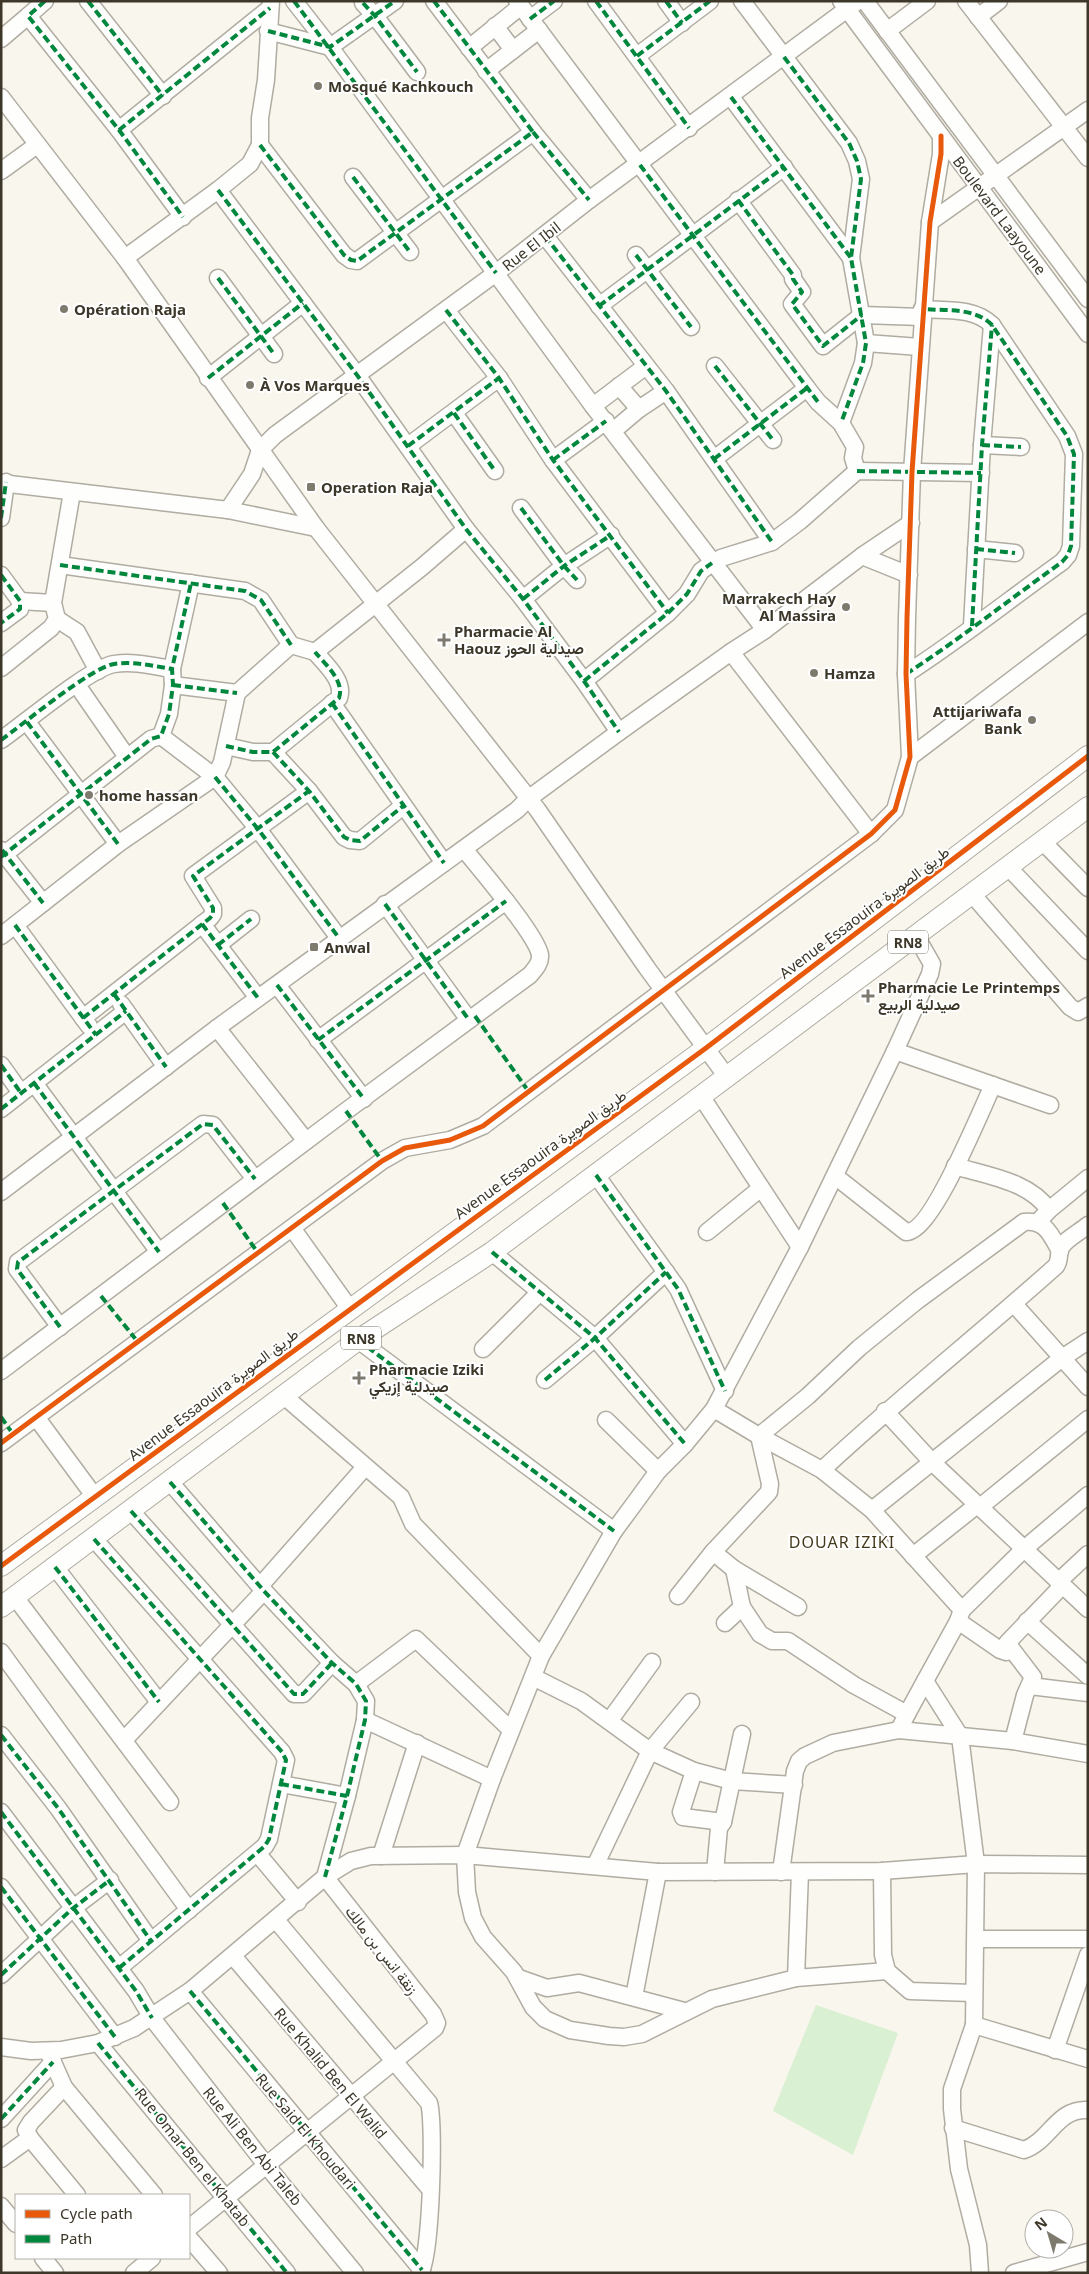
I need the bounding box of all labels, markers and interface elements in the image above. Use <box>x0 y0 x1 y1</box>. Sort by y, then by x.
place label: Mosqué Kachkouch <box>328 76 474 96</box>
marker: Mosqué Kachkouch <box>312 80 324 92</box>
street label: Boulevard Laayoune <box>949 152 1051 278</box>
street label: Rue El Ibil <box>498 217 564 275</box>
place label: Opération Raja <box>74 299 186 319</box>
marker: Opération Raja <box>58 303 70 315</box>
place label: À Vos Marques <box>260 375 370 395</box>
marker: À Vos Marques <box>244 379 256 391</box>
place label: Operation Raja <box>321 477 433 497</box>
marker: Operation Raja <box>305 481 317 493</box>
place label: Marrakech Hay Al Massira <box>722 588 836 625</box>
marker: Marrakech Hay Al Massira <box>840 601 852 613</box>
place label: Pharmacie Al Haouz صيدلية الحوز <box>454 621 584 658</box>
marker: Pharmacie Al Haouz صيدلية الحوز <box>438 634 450 646</box>
place label: Hamza <box>824 663 875 683</box>
marker: Hamza <box>808 667 820 679</box>
place label: Attijariwafa Bank <box>933 701 1023 738</box>
marker: Attijariwafa Bank <box>1026 714 1038 726</box>
place label: home hassan <box>99 785 198 805</box>
marker: home hassan <box>83 789 95 801</box>
street label: Avenue Essaouira طريق الصويرة <box>775 841 954 983</box>
road number: RN8 <box>888 930 928 954</box>
place label: Anwal <box>324 937 370 957</box>
marker: Anwal <box>308 941 320 953</box>
place label: Pharmacie Le Printemps صيدلية الربيع <box>878 977 1060 1015</box>
marker: Pharmacie Le Printemps صيدلية الربيع <box>862 990 874 1002</box>
street label: Avenue Essaouira طريق الصويرة <box>450 1085 631 1224</box>
street label: Avenue Essaouira طريق الصويرة <box>124 1323 303 1465</box>
road number: RN8 <box>341 1326 381 1350</box>
place label: Pharmacie Iziki صيدلية إزيكي <box>369 1359 484 1400</box>
marker: Pharmacie Iziki صيدلية إزيكي <box>353 1372 365 1384</box>
district label: DOUAR IZIKI <box>789 1531 895 1553</box>
street label: زنقة انس بن مالك <box>340 1902 423 1999</box>
street label: Rue Khalid Ben El Walid <box>270 2003 392 2143</box>
street label: Rue Said El Khoudari <box>252 2069 360 2193</box>
street label: Rue Ali Ben Abi Taleb <box>199 2082 307 2210</box>
street label: Rue Omar Ben el Khatab <box>131 2084 255 2230</box>
legend <box>15 2194 190 2259</box>
text: Cycle path <box>60 2203 133 2223</box>
north arrow <box>1024 2209 1074 2259</box>
text: N <box>1030 2212 1051 2234</box>
text: Path <box>60 2228 92 2248</box>

